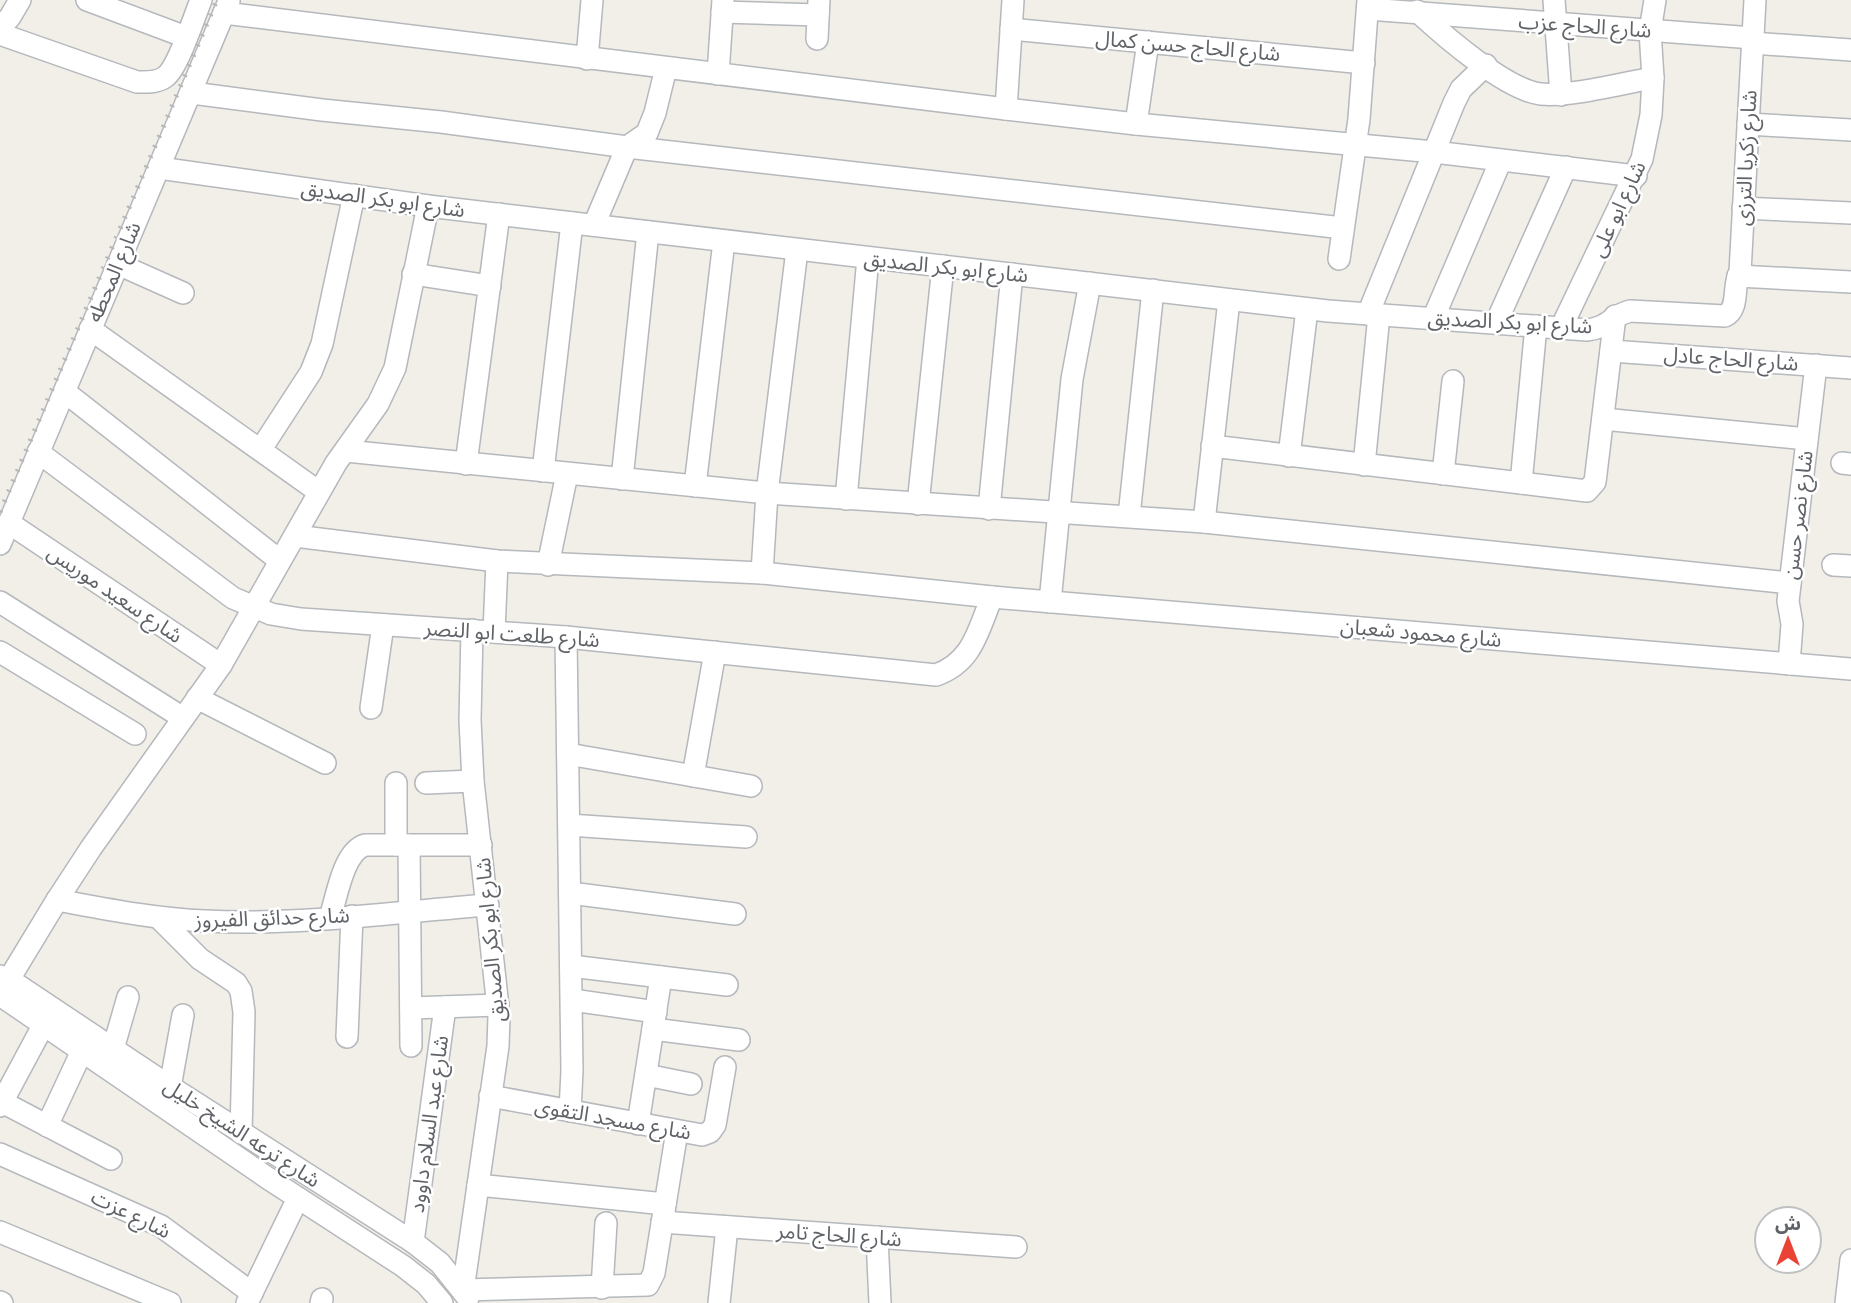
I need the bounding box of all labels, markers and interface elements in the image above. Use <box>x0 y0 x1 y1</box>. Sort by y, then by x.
street label: شارع الحاج عزب <box>1517 7 1653 46</box>
street label: شارع الحاج حسن كمال <box>1094 24 1282 69</box>
street label: شارع زكريا الترزى <box>1728 89 1765 227</box>
street label: شارع ابو على <box>1584 156 1653 262</box>
street label: شارع ابو بكر الصديق <box>299 174 467 225</box>
street label: شارع المحطه <box>80 217 149 327</box>
street label: شارع ابو بكر الصديق <box>862 244 1030 291</box>
street label: شارع ابو بكر الصديق <box>1427 304 1593 341</box>
street label: شارع الحاج عادل <box>1663 340 1799 379</box>
street label: شارع نصر حسن <box>1776 449 1821 581</box>
street label: شارع سعيد موريس <box>41 538 188 651</box>
street label: شارع محمود شعبان <box>1339 612 1503 655</box>
street label: شارع طلعت ابو النصر <box>422 614 601 655</box>
street label: شارع ابو بكر الصديق <box>469 857 512 1023</box>
street label: شارع حدائق الفيروز <box>193 901 350 936</box>
street label: شارع عبد السلام داوود <box>403 1034 457 1215</box>
street label: شارع ترعه الشيخ خليل <box>158 1072 326 1195</box>
street label: شارع مسجد التقوى <box>532 1091 693 1148</box>
street label: شارع عزت <box>86 1183 175 1246</box>
north arrow <box>1753 1205 1823 1275</box>
text: ش <box>1775 1211 1801 1234</box>
street label: شارع الحاج تامر <box>774 1217 903 1254</box>

